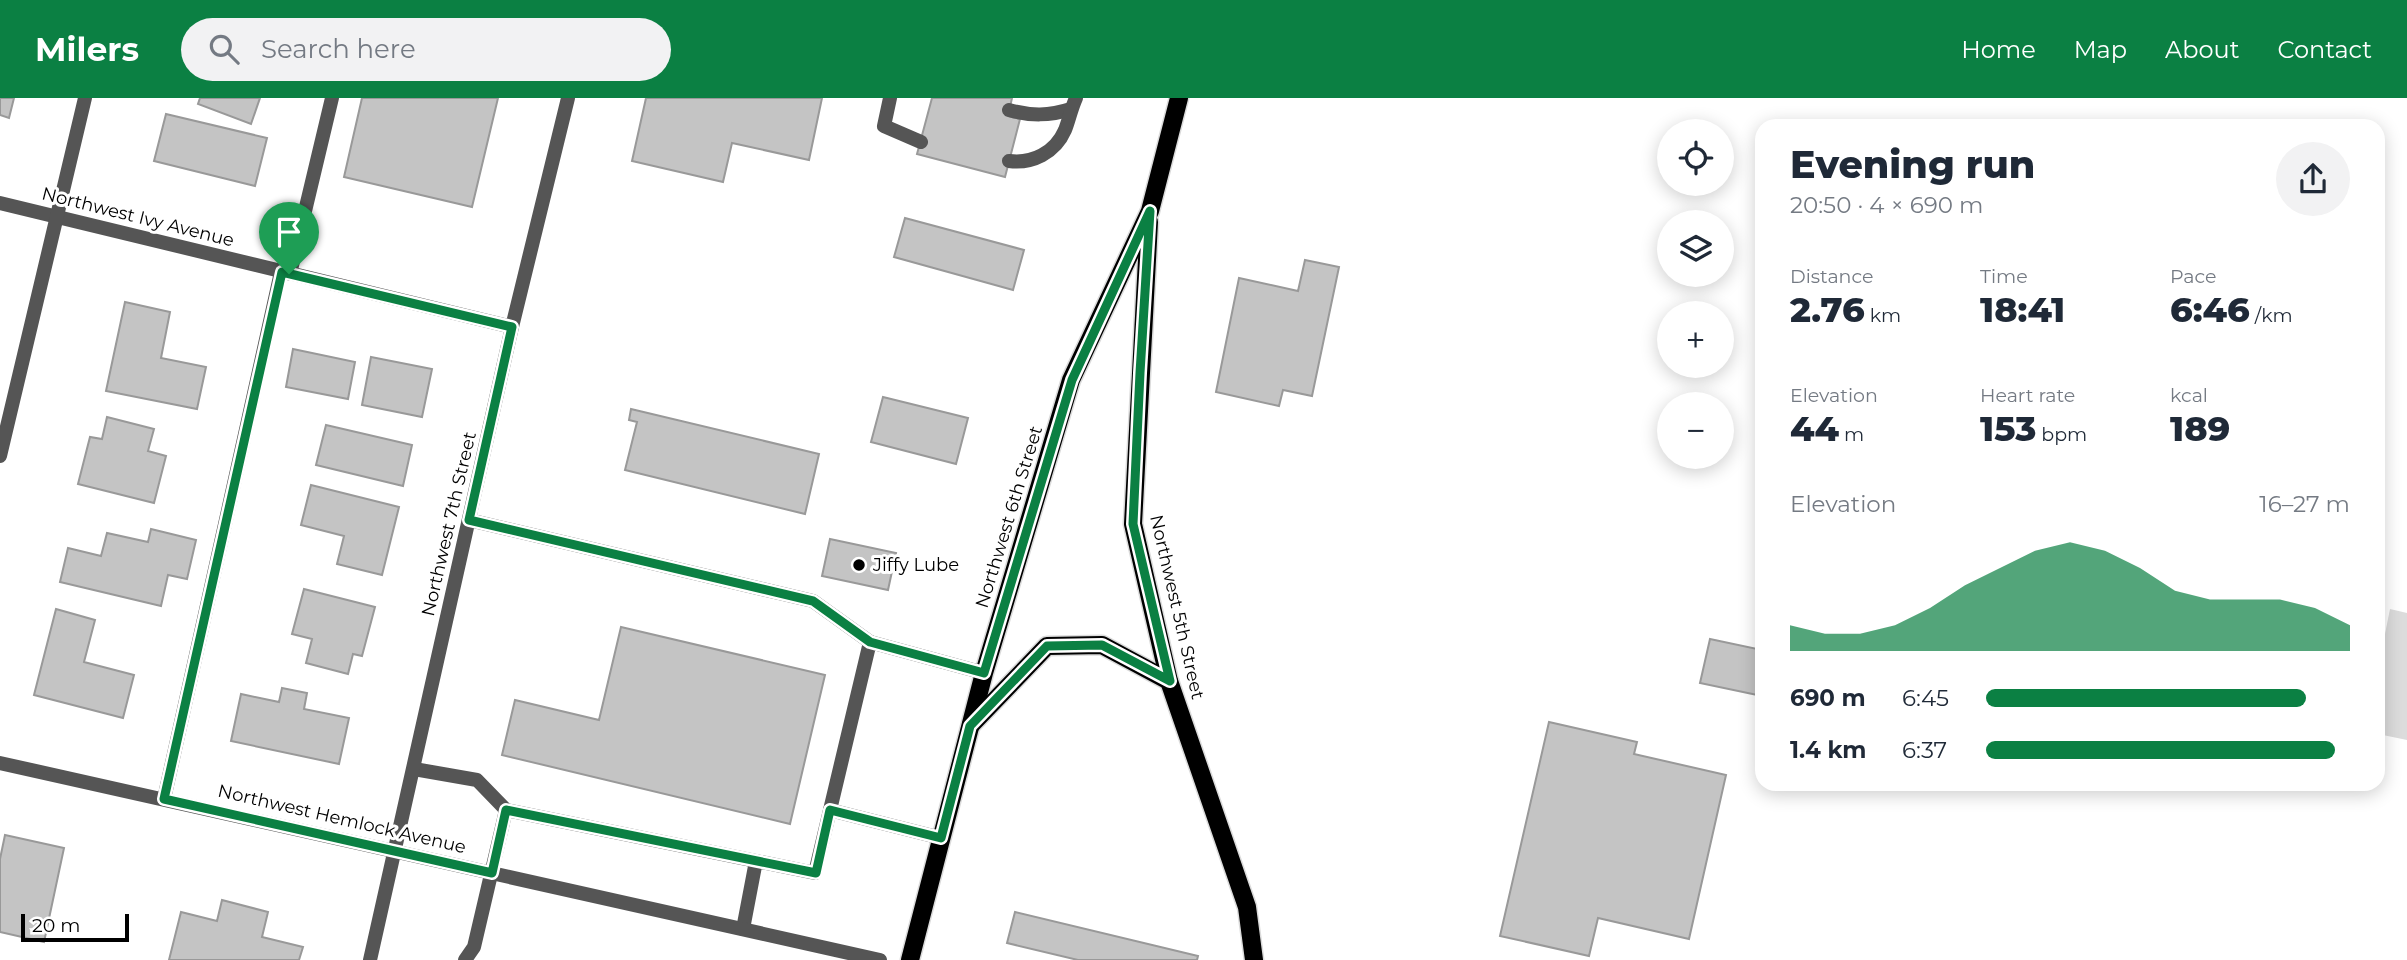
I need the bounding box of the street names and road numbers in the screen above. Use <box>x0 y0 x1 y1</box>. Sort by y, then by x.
street label: Northwest Ivy Avenue <box>40 182 237 252</box>
street label: Northwest 6th Street <box>971 423 1047 611</box>
street label: Northwest 7th Street <box>417 430 481 618</box>
street label: Northwest 5th Street <box>1145 513 1209 701</box>
street label: Northwest Hemlock Avenue <box>216 780 468 858</box>

